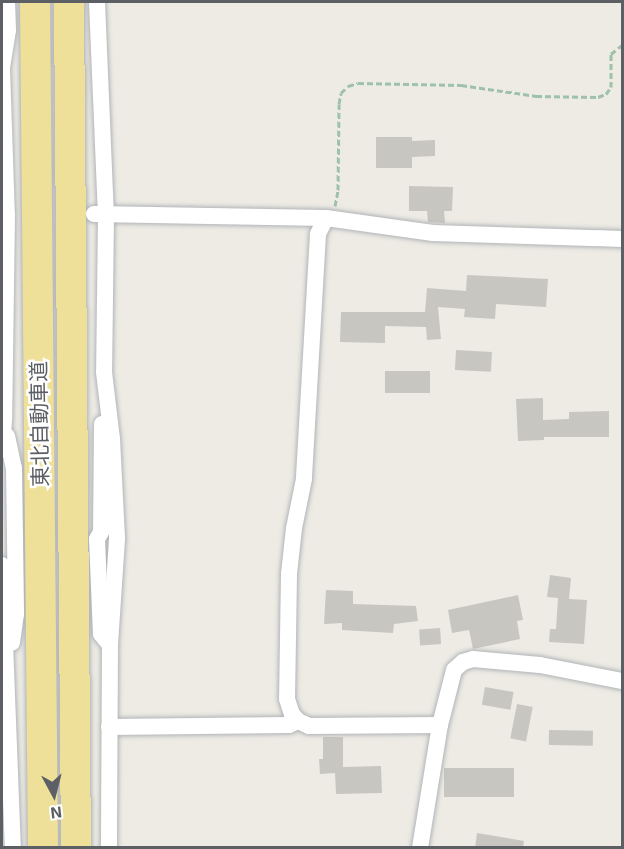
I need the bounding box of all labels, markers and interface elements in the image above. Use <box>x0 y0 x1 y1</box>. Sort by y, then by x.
street label: 東北自動車道 <box>25 361 53 487</box>
north arrow <box>24 765 84 825</box>
text: N <box>49 803 63 823</box>

